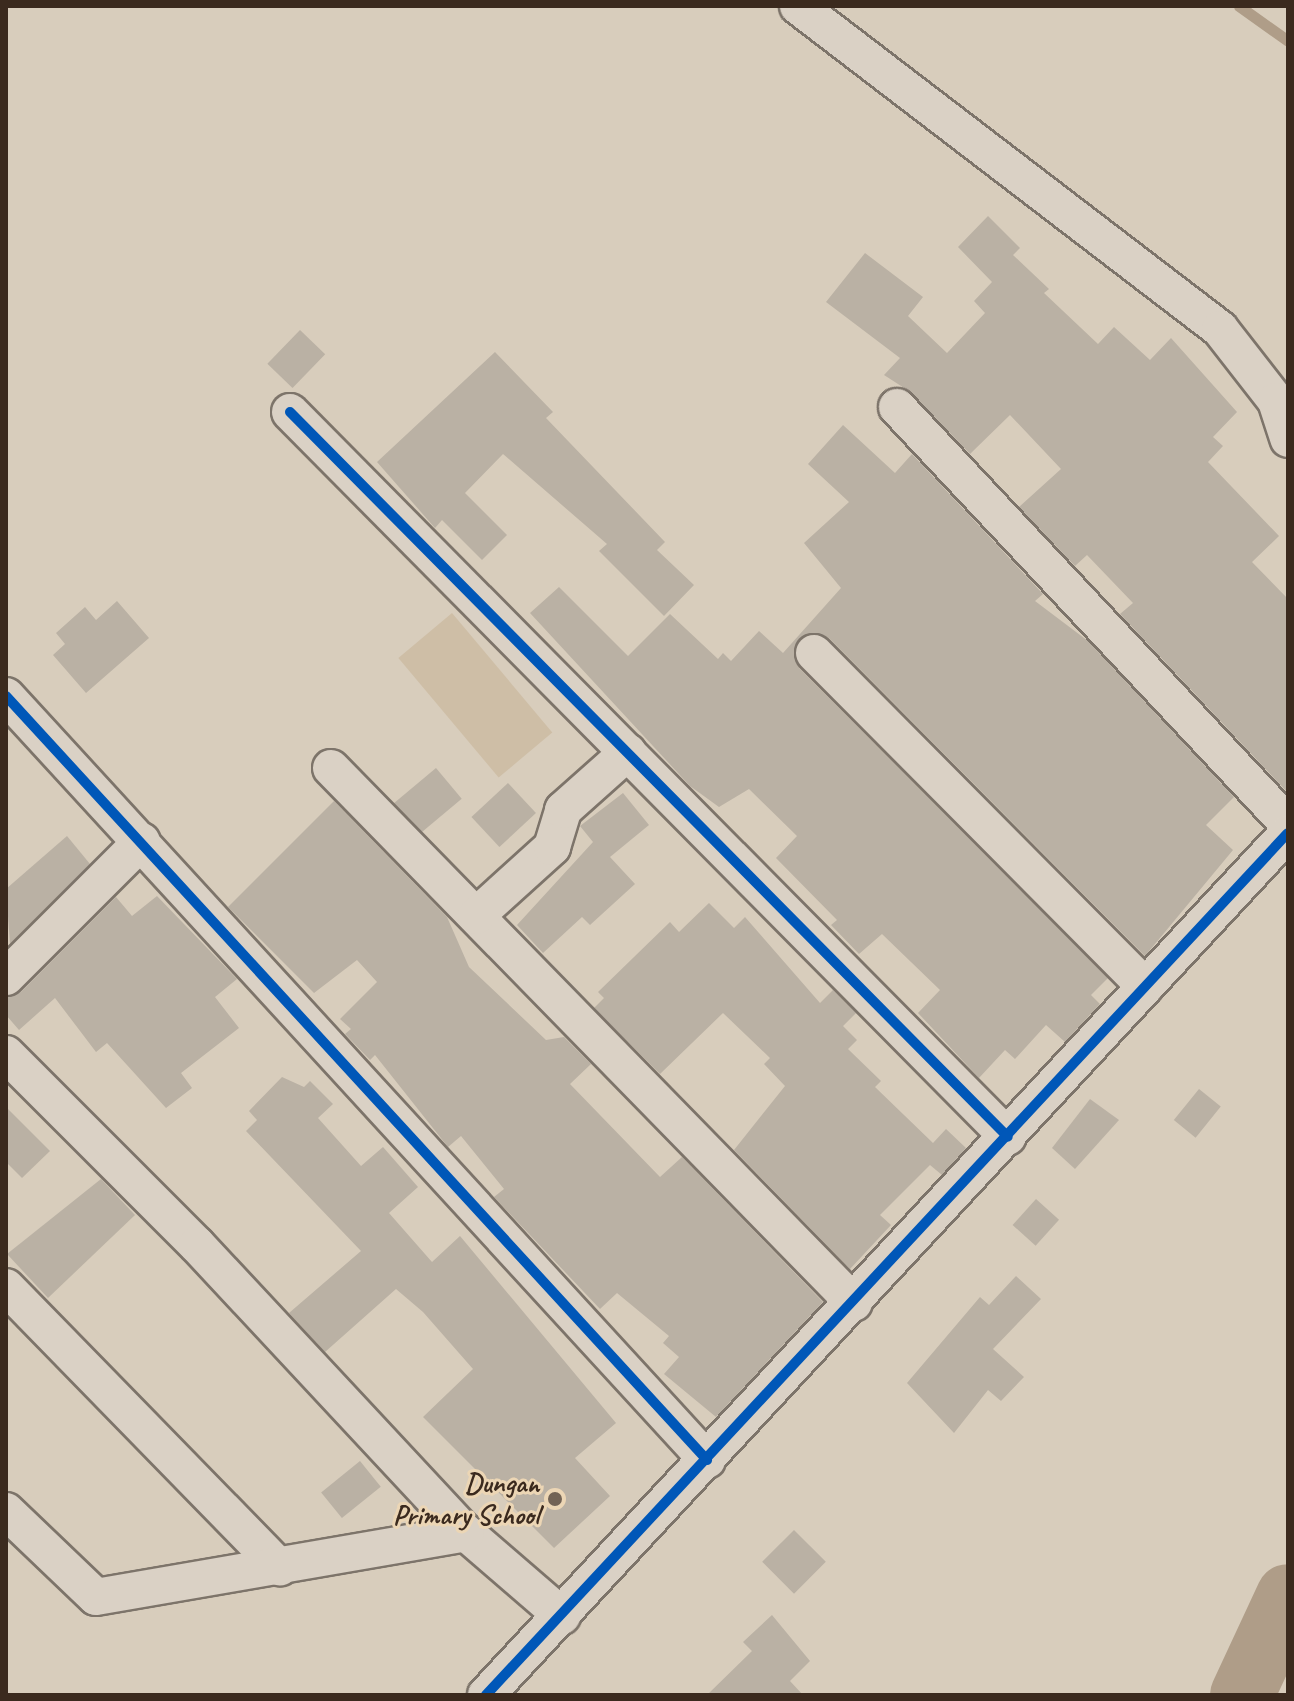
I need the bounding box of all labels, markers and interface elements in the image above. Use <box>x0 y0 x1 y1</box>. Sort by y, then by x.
place label: Dungan Primary School <box>393 1466 539 1532</box>
marker: Dungan Primary School <box>546 1490 564 1508</box>

